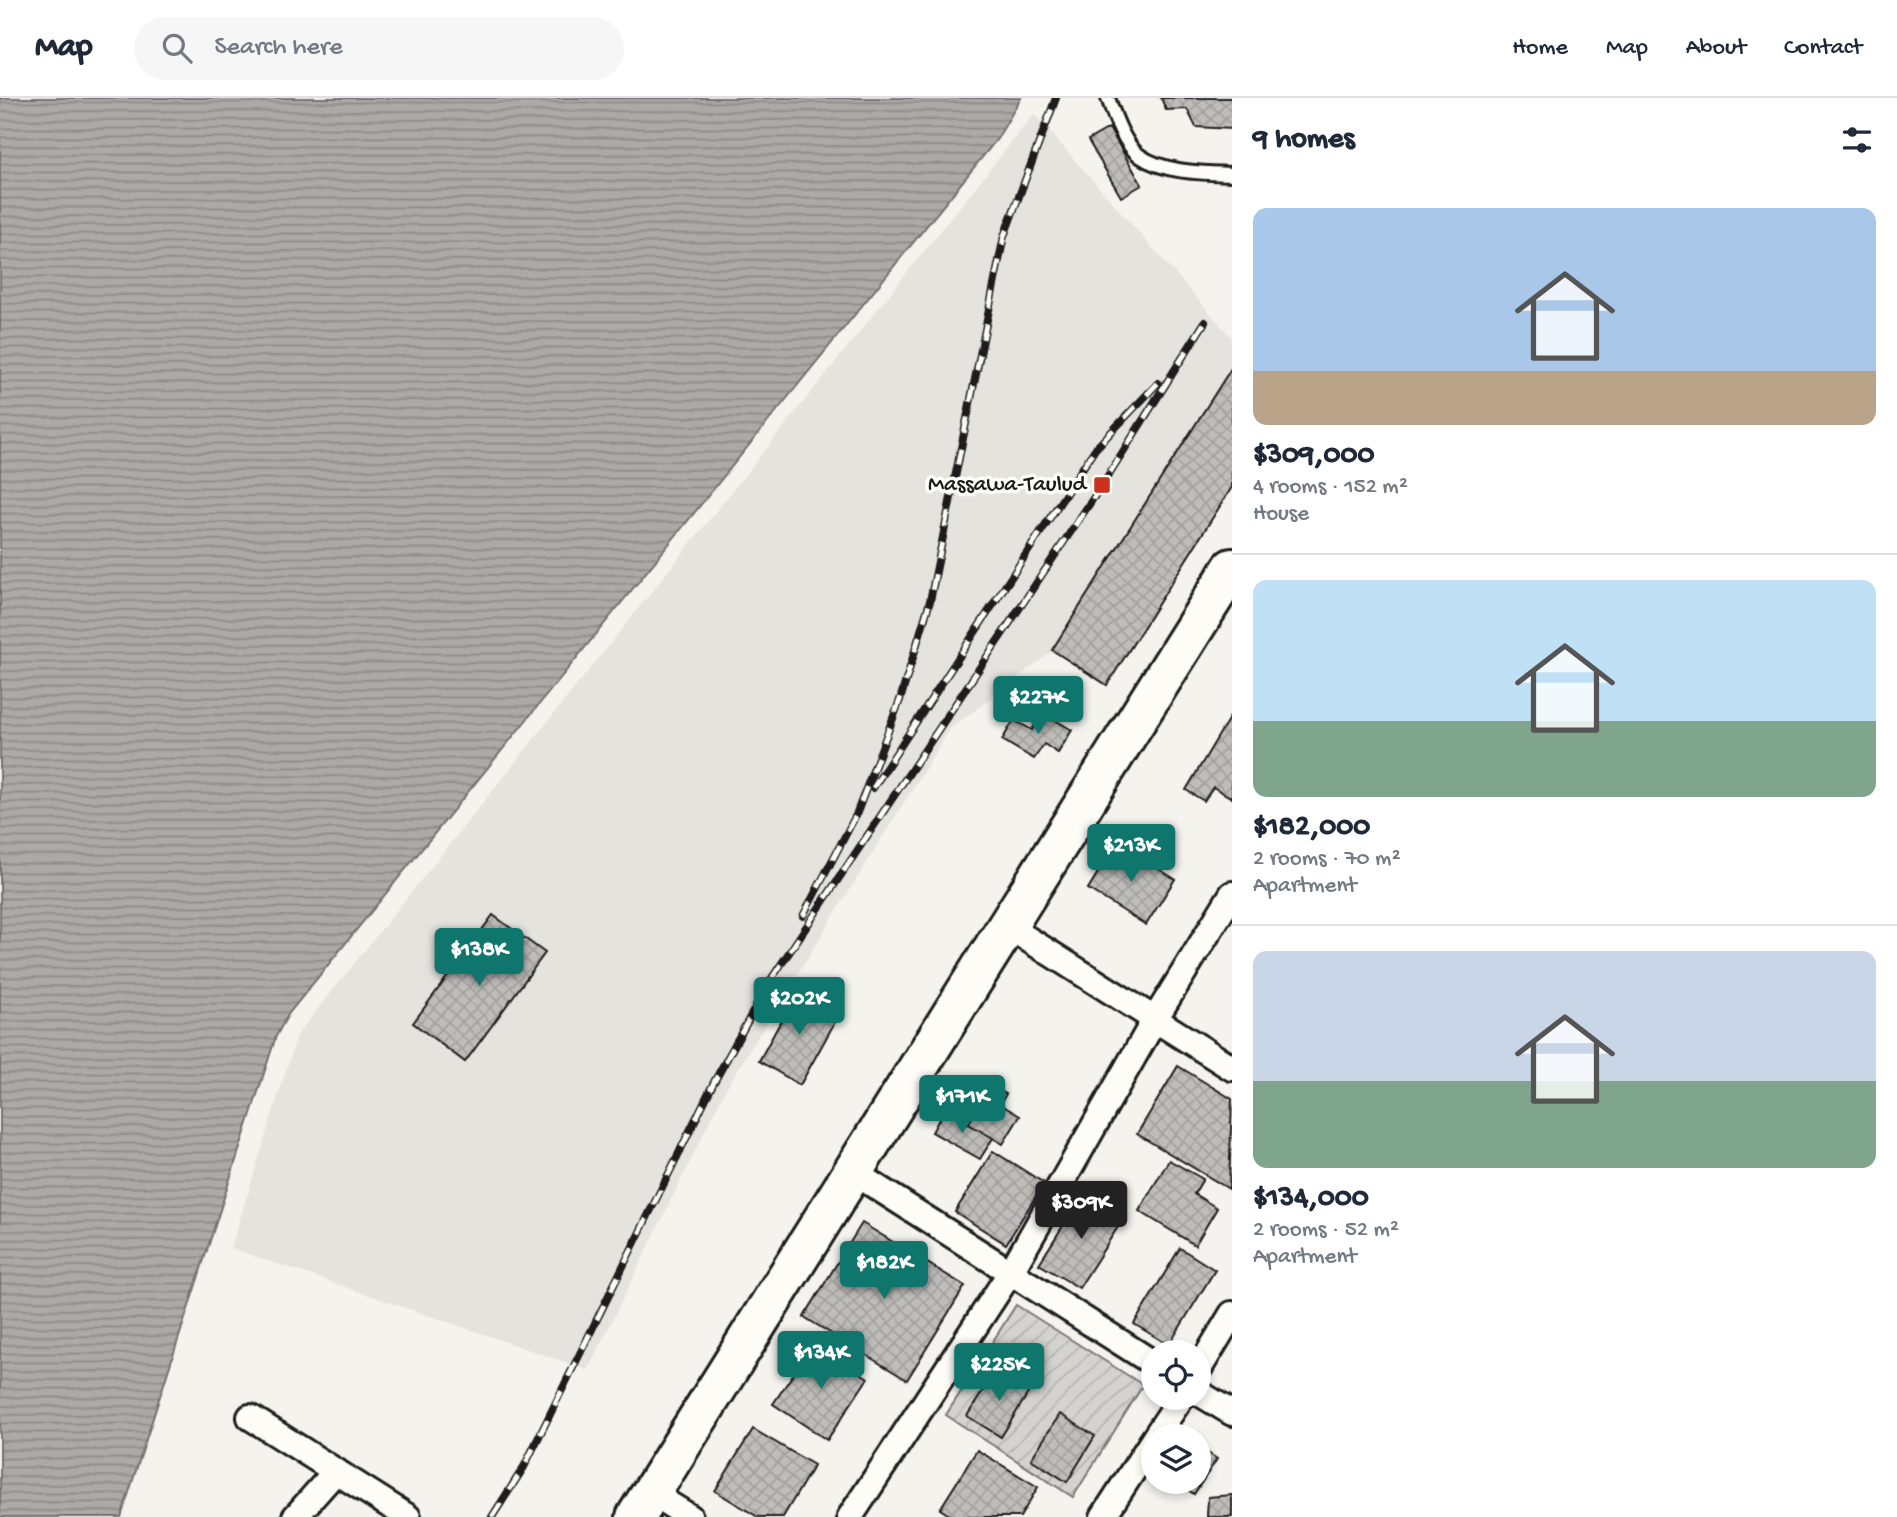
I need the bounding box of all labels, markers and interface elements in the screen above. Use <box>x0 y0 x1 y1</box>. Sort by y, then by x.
search box <box>134 17 624 80</box>
text: Map <box>35 29 92 67</box>
icon: search <box>158 29 196 67</box>
text: Search here <box>214 33 343 64</box>
text: Home <box>1512 34 1568 63</box>
text: Map <box>1606 34 1648 63</box>
text: About <box>1686 34 1746 63</box>
text: Contact <box>1784 34 1862 63</box>
icon: filters <box>1838 121 1876 159</box>
text: 9 homes <box>1253 123 1355 158</box>
icon: home <box>1502 253 1628 379</box>
text: $309,000 <box>1253 439 1375 474</box>
place label: Massawa-Taulud <box>928 472 1088 499</box>
text: 4 rooms · 152 m² <box>1253 474 1408 501</box>
marker: Massawa-Taulud <box>1092 475 1112 495</box>
text: House <box>1253 501 1309 528</box>
icon: home <box>1502 625 1628 751</box>
pin: $227K <box>989 676 1087 736</box>
text: $227K <box>1009 685 1067 712</box>
text: $182,000 <box>1253 811 1370 846</box>
pin: $213K <box>1082 824 1180 884</box>
text: $213K <box>1103 833 1159 860</box>
text: 2 rooms · 70 m² <box>1253 846 1401 873</box>
text: Apartment <box>1253 873 1357 900</box>
pin: $138K <box>430 928 528 988</box>
text: $138K <box>451 937 507 964</box>
pin: $202K <box>750 978 848 1037</box>
text: $202K <box>770 986 828 1013</box>
icon: home <box>1502 996 1628 1122</box>
pin: $171K <box>913 1076 1011 1135</box>
text: $171K <box>935 1084 989 1111</box>
pin: $309K <box>1032 1182 1130 1241</box>
text: $134,000 <box>1253 1182 1369 1217</box>
text: $309K <box>1051 1190 1111 1217</box>
text: 2 rooms · 52 m² <box>1253 1217 1399 1244</box>
pin: $182K <box>835 1242 933 1301</box>
text: Apartment <box>1253 1244 1357 1271</box>
text: $182K <box>856 1250 912 1277</box>
pin: $134K <box>772 1332 870 1391</box>
text: $134K <box>793 1340 849 1367</box>
map controls <box>1141 1340 1211 1494</box>
button: locate <box>1141 1340 1211 1410</box>
pin: $225K <box>950 1344 1048 1403</box>
text: $225K <box>970 1352 1028 1379</box>
button: layers <box>1141 1424 1211 1494</box>

